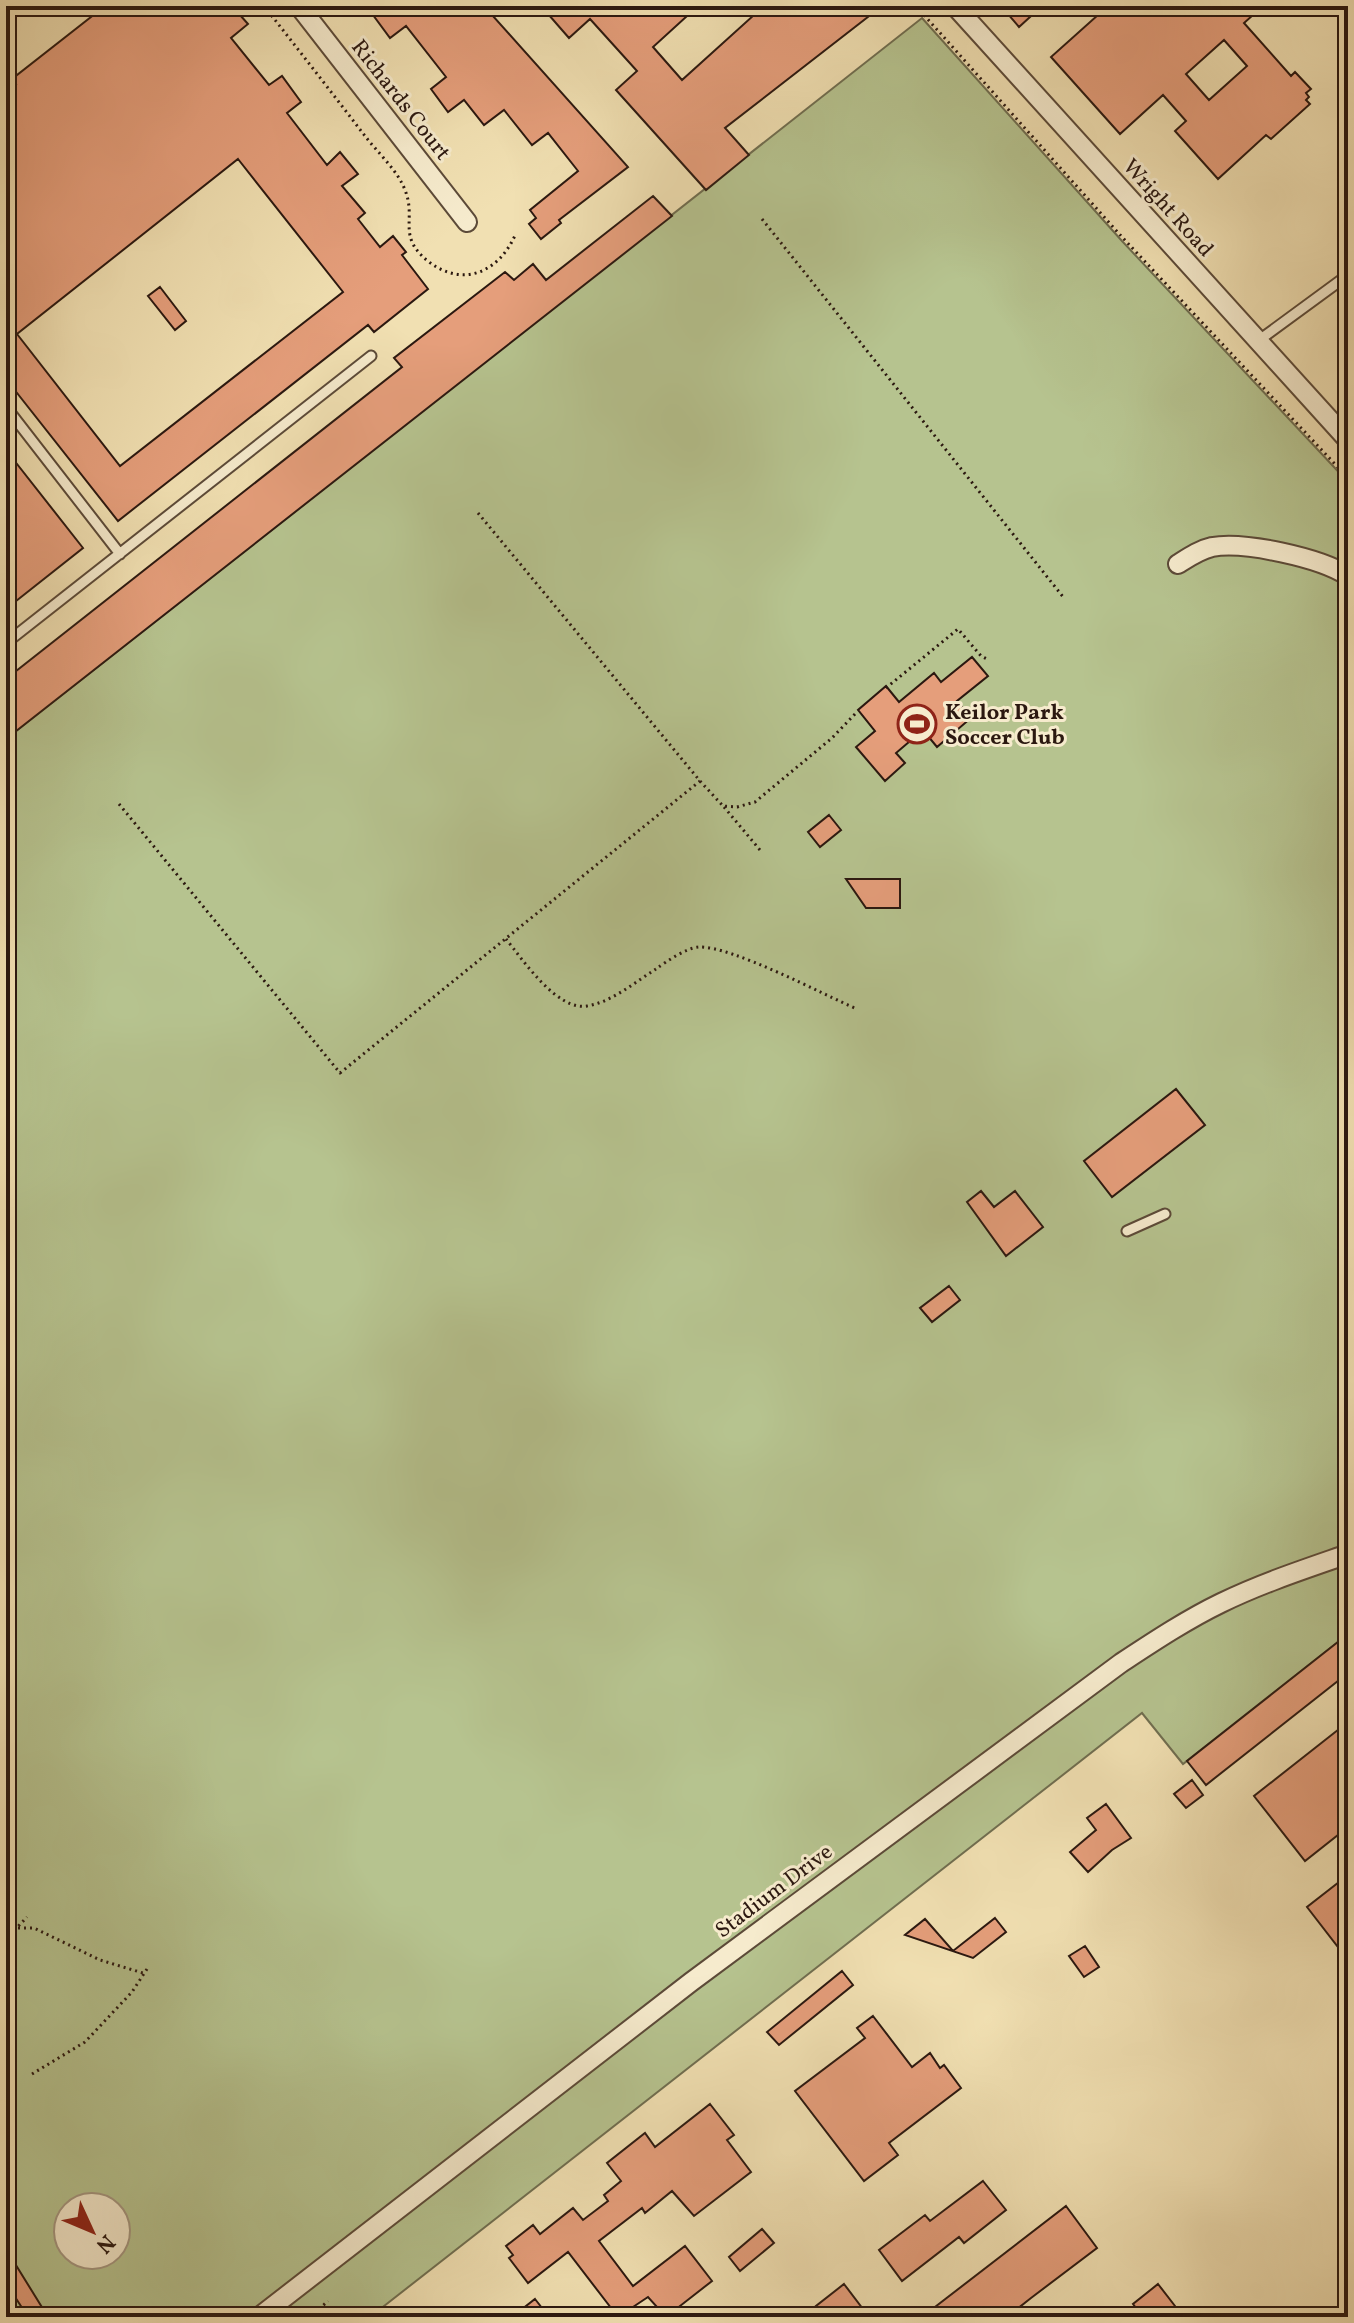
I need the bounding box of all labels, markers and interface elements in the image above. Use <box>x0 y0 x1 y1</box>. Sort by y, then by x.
street label: Richards Court <box>343 34 457 168</box>
street label: Wright Road <box>1114 153 1220 265</box>
place label: Keilor Park Soccer Club <box>945 698 1065 754</box>
sports icon: Keilor Park Soccer Club <box>896 703 938 745</box>
street label: Stadium Drive <box>709 1838 840 1946</box>
north arrow <box>52 2191 132 2271</box>
text: N <box>88 2227 121 2260</box>

